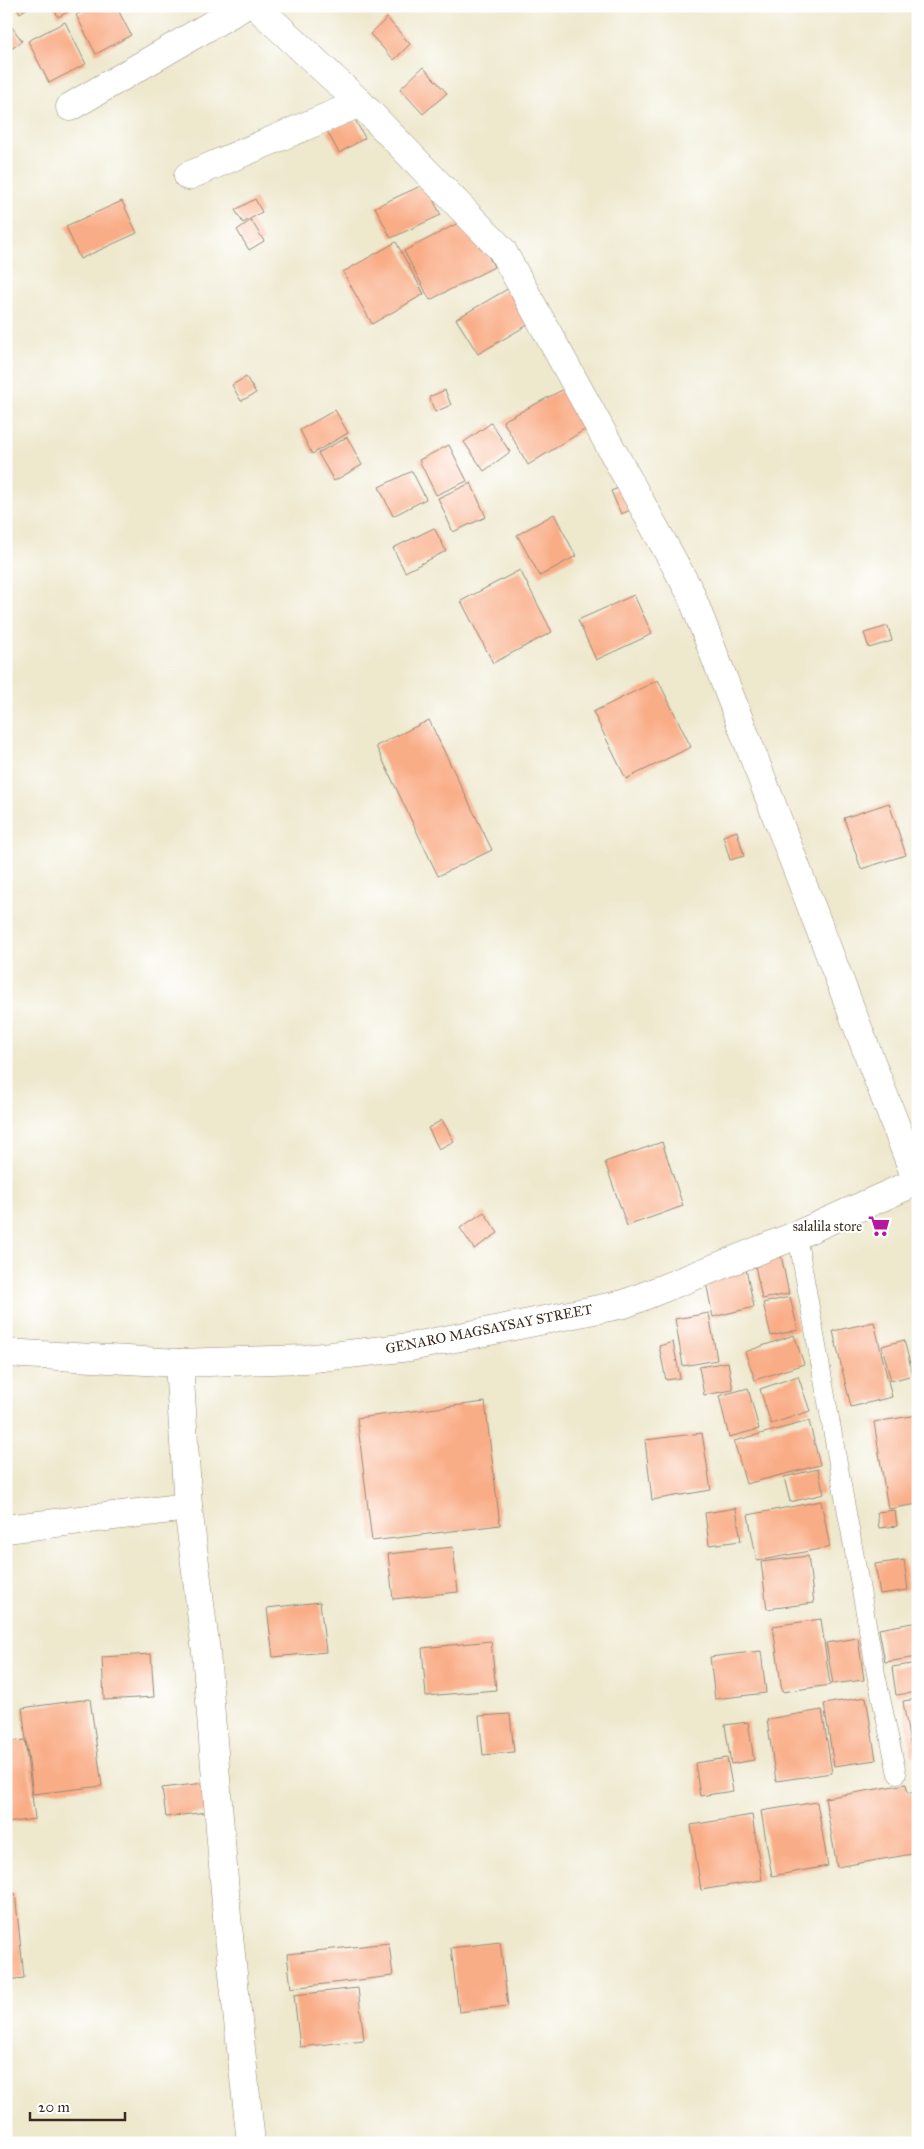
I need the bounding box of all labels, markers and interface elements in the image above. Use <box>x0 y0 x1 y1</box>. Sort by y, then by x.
supermarket icon: salalila store <box>866 1213 892 1239</box>
place label: salalila store <box>793 1218 862 1235</box>
street label: GENARO MAGSAYSAY STREET <box>384 1300 594 1357</box>
scale bar <box>30 2089 125 2121</box>
text: 20 m <box>38 2098 70 2116</box>

